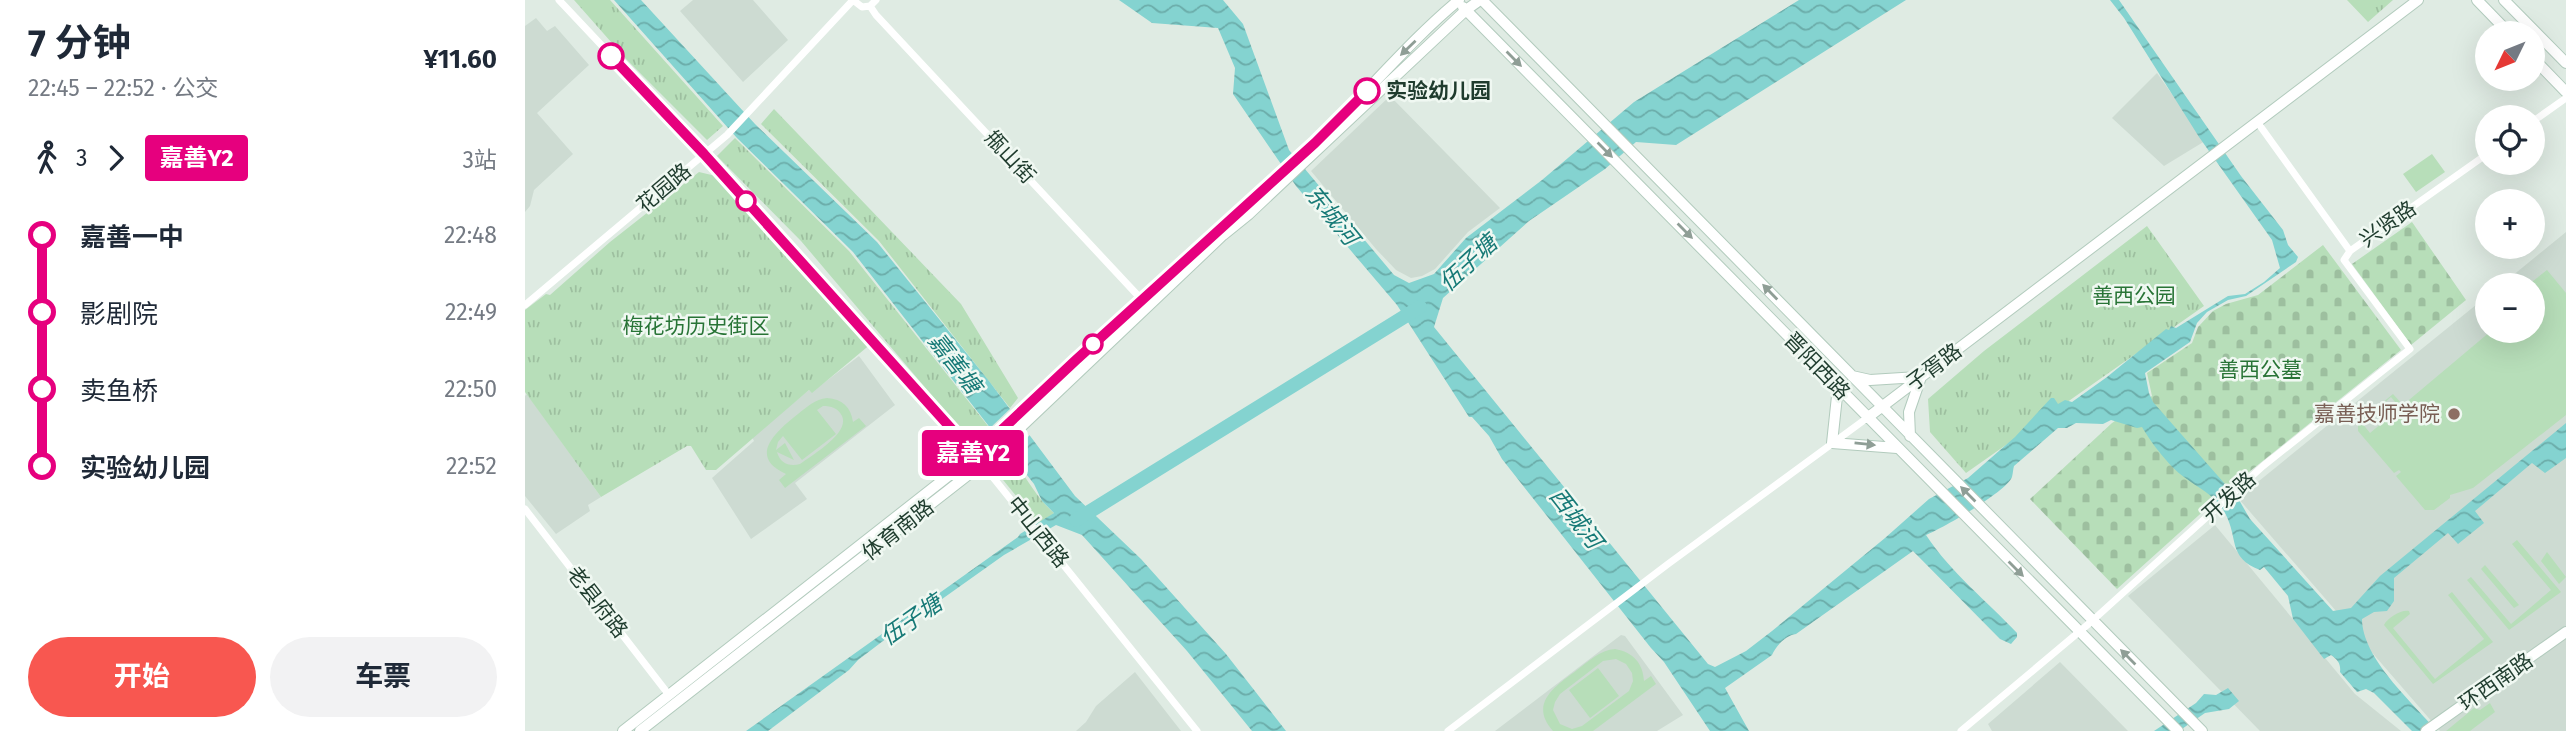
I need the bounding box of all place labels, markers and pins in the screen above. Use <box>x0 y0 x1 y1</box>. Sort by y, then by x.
unlabelled marker <box>598 43 624 69</box>
marker: 实验幼儿园 <box>1354 78 1380 104</box>
place label: 实验幼儿园 <box>1386 78 1491 104</box>
unlabelled marker <box>736 191 756 211</box>
unlabelled marker <box>1083 334 1103 354</box>
place label: 嘉善技师学院 <box>2314 401 2440 427</box>
marker: 嘉善技师学院 <box>2446 406 2462 422</box>

